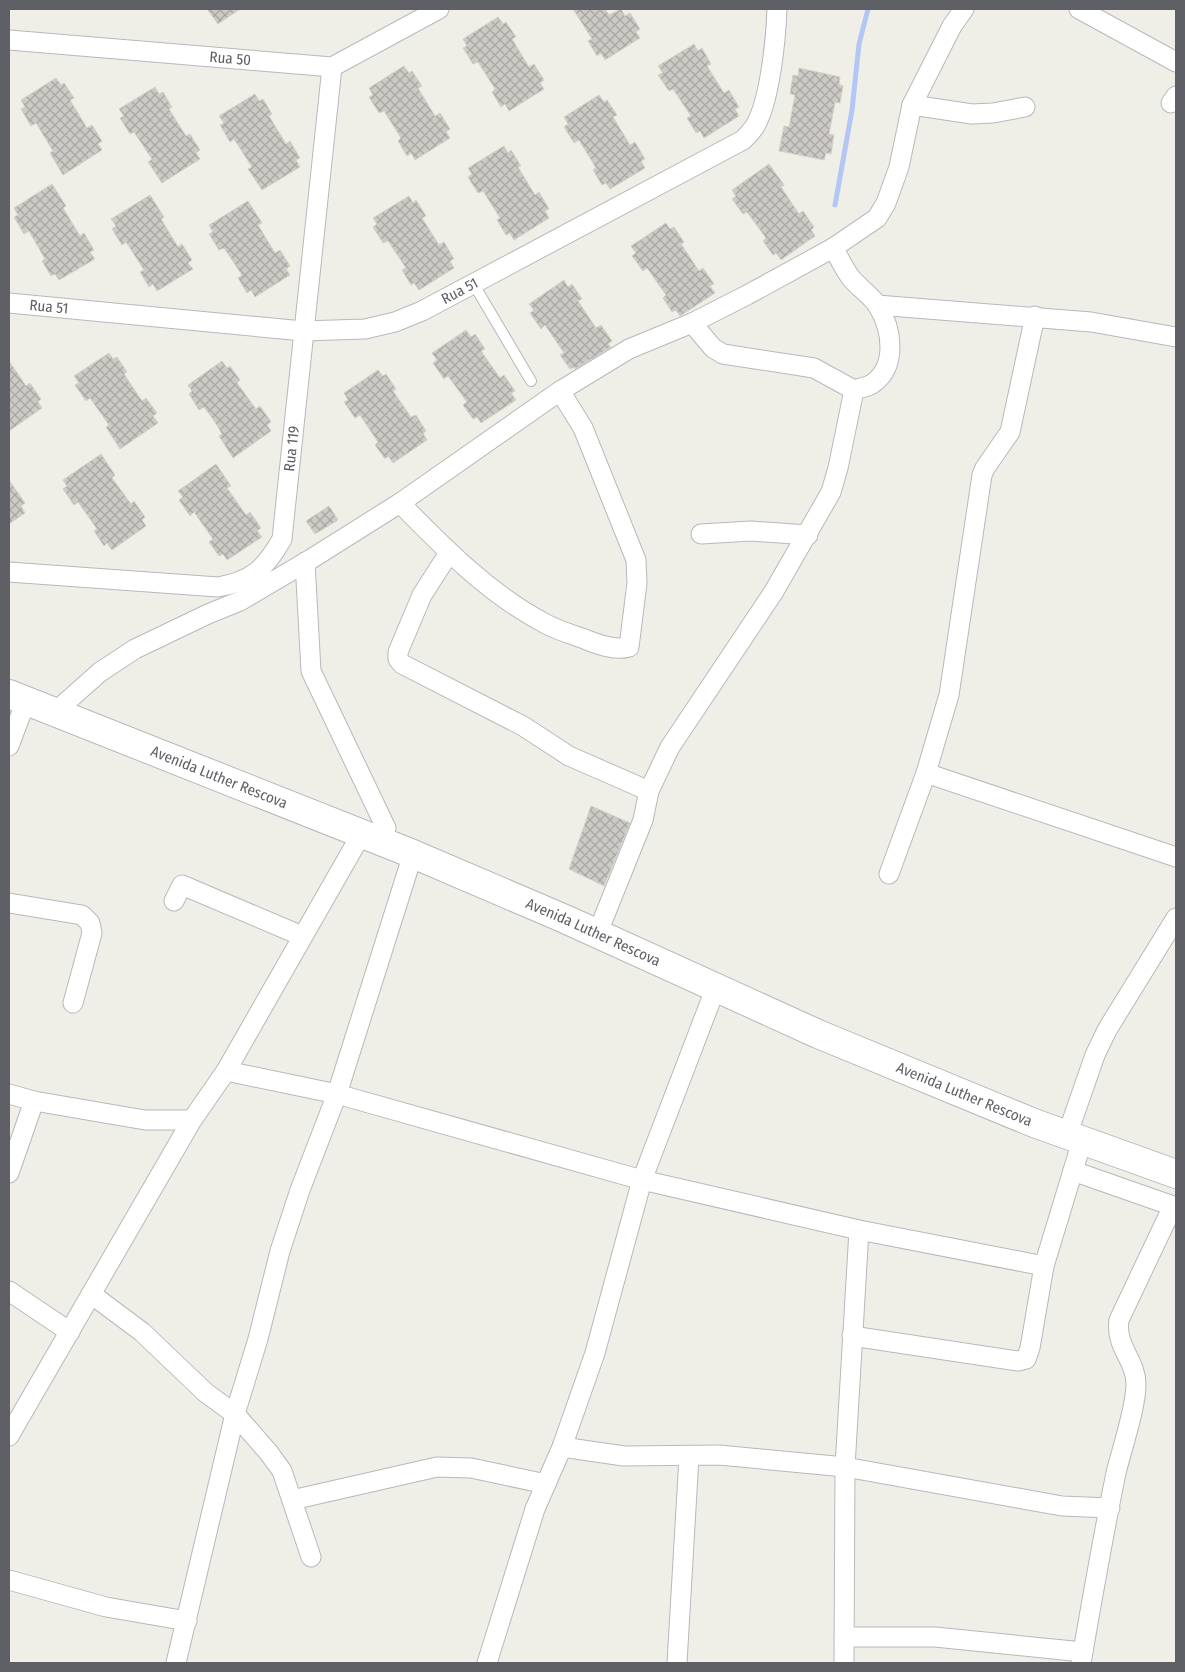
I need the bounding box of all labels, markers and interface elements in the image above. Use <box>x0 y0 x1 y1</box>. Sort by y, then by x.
street label: Rua 50 <box>209 48 252 69</box>
street label: Rua 51 <box>438 274 481 308</box>
street label: Rua 51 <box>29 296 69 318</box>
street label: Rua 119 <box>280 425 303 472</box>
street label: Avenida Luther Rescova <box>148 742 290 812</box>
street label: Avenida Luther Rescova <box>523 894 663 970</box>
street label: Avenida Luther Rescova <box>894 1058 1035 1130</box>

